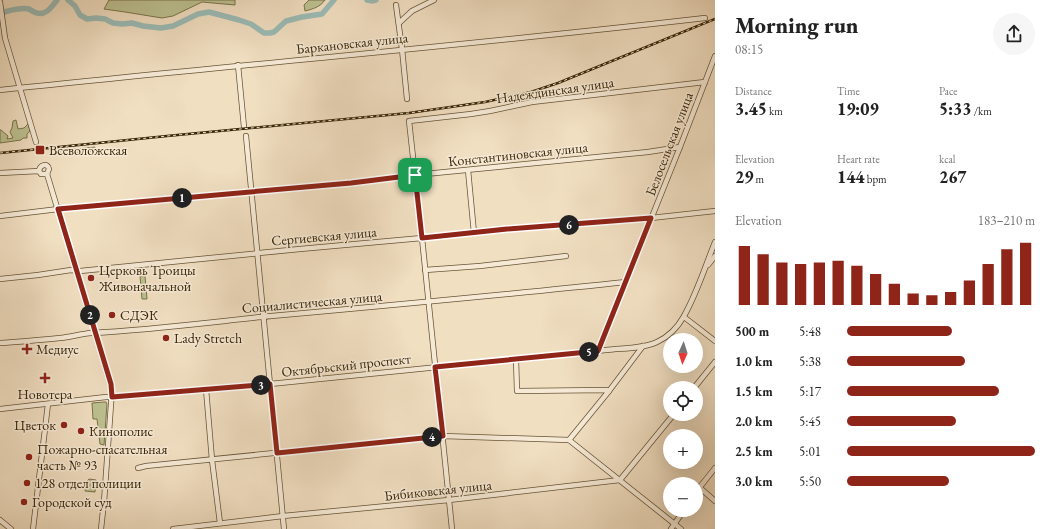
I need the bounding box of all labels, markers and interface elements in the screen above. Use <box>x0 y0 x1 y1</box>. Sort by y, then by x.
text: Morning run <box>735 11 859 40</box>
button: share <box>993 13 1035 55</box>
street label: Баркановская улица <box>295 28 409 58</box>
text: 08:15 <box>735 41 763 58</box>
street label: Надеждинская улица <box>495 73 615 107</box>
text: Distance <box>735 84 772 98</box>
text: Time <box>837 84 860 98</box>
text: Pace <box>939 84 957 98</box>
street label: Белосельская улица <box>641 89 697 199</box>
text: 3.45 <box>735 98 767 120</box>
text: 19:09 <box>837 98 879 120</box>
text: 5:33 <box>939 98 971 120</box>
text: km <box>767 104 783 118</box>
text: /km <box>971 104 992 118</box>
street label: Константиновская улица <box>447 138 589 170</box>
place label: Всеволожская <box>49 141 127 159</box>
marker: Всеволожская <box>34 144 46 156</box>
text: Elevation <box>735 152 775 166</box>
text: Heart rate <box>837 152 880 166</box>
text: kcal <box>939 152 956 166</box>
pin <box>398 158 432 192</box>
icon: arrive <box>404 164 426 186</box>
text: 29 <box>735 166 753 188</box>
text: 144 <box>837 166 865 188</box>
text: 267 <box>939 166 967 188</box>
text: m <box>753 172 764 186</box>
text: bpm <box>865 172 887 186</box>
pin: 1 <box>172 188 192 208</box>
text: 1 <box>179 191 185 205</box>
text: Elevation <box>735 212 782 229</box>
text: 183–210 m <box>978 212 1035 229</box>
pin: 6 <box>559 215 579 235</box>
text: 6 <box>566 218 572 232</box>
street label: Сергиевская улица <box>271 222 378 250</box>
place label: Церковь Троицы Живоначальной <box>98 261 196 295</box>
marker: Церковь Троицы Живоначальной <box>86 273 96 283</box>
street label: Социалистическая улица <box>241 287 383 317</box>
pin: 2 <box>80 305 100 325</box>
place label: СДЭК <box>120 306 159 324</box>
text: 2 <box>87 308 93 322</box>
marker: СДЭК <box>107 310 117 320</box>
text: 500 m <box>735 323 769 340</box>
text: 5:48 <box>799 323 821 340</box>
place label: Lady Stretch <box>174 329 242 347</box>
marker: Lady Stretch <box>161 333 171 343</box>
north arrow <box>663 333 703 373</box>
map controls <box>663 333 703 517</box>
place label: Медиус <box>36 340 79 358</box>
pin: 5 <box>579 342 599 362</box>
marker: Медиус <box>21 343 33 355</box>
text: 5 <box>586 345 592 359</box>
street label: Октябрьский проспект <box>280 349 412 381</box>
text: 1.0 km <box>735 353 773 370</box>
text: 5:38 <box>799 353 821 370</box>
marker: Новотера <box>39 372 51 384</box>
pin: 3 <box>251 375 271 395</box>
text: 3 <box>258 378 264 392</box>
button: locate <box>663 381 703 421</box>
text: 1.5 km <box>735 383 773 400</box>
text: 5:17 <box>799 383 821 400</box>
place label: Новотера <box>18 385 73 403</box>
text: 2.0 km <box>735 413 773 430</box>
text: 5:45 <box>799 413 821 430</box>
place label: Цветок <box>14 416 56 434</box>
marker: Цветок <box>59 420 69 430</box>
place label: Кинополис <box>89 422 154 440</box>
marker: Кинополис <box>76 426 86 436</box>
pin: 4 <box>422 427 442 447</box>
button: + <box>663 429 703 469</box>
text: 4 <box>429 430 435 444</box>
place label: Пожарно-спасательная часть № 93 <box>37 440 167 474</box>
text: 2.5 km <box>735 443 773 460</box>
text: 5:01 <box>799 443 821 460</box>
marker: Пожарно-спасательная часть № 93 <box>24 452 34 462</box>
text: 3.0 km <box>735 473 773 490</box>
text: 5:50 <box>799 473 821 490</box>
place label: 128 отдел полиции <box>35 474 142 492</box>
street label: Бибиковская улица <box>383 475 493 505</box>
button: − <box>663 477 703 517</box>
marker: 128 отдел полиции <box>22 478 32 488</box>
place label: Городской суд <box>32 493 112 511</box>
marker: Городской суд <box>19 497 29 507</box>

